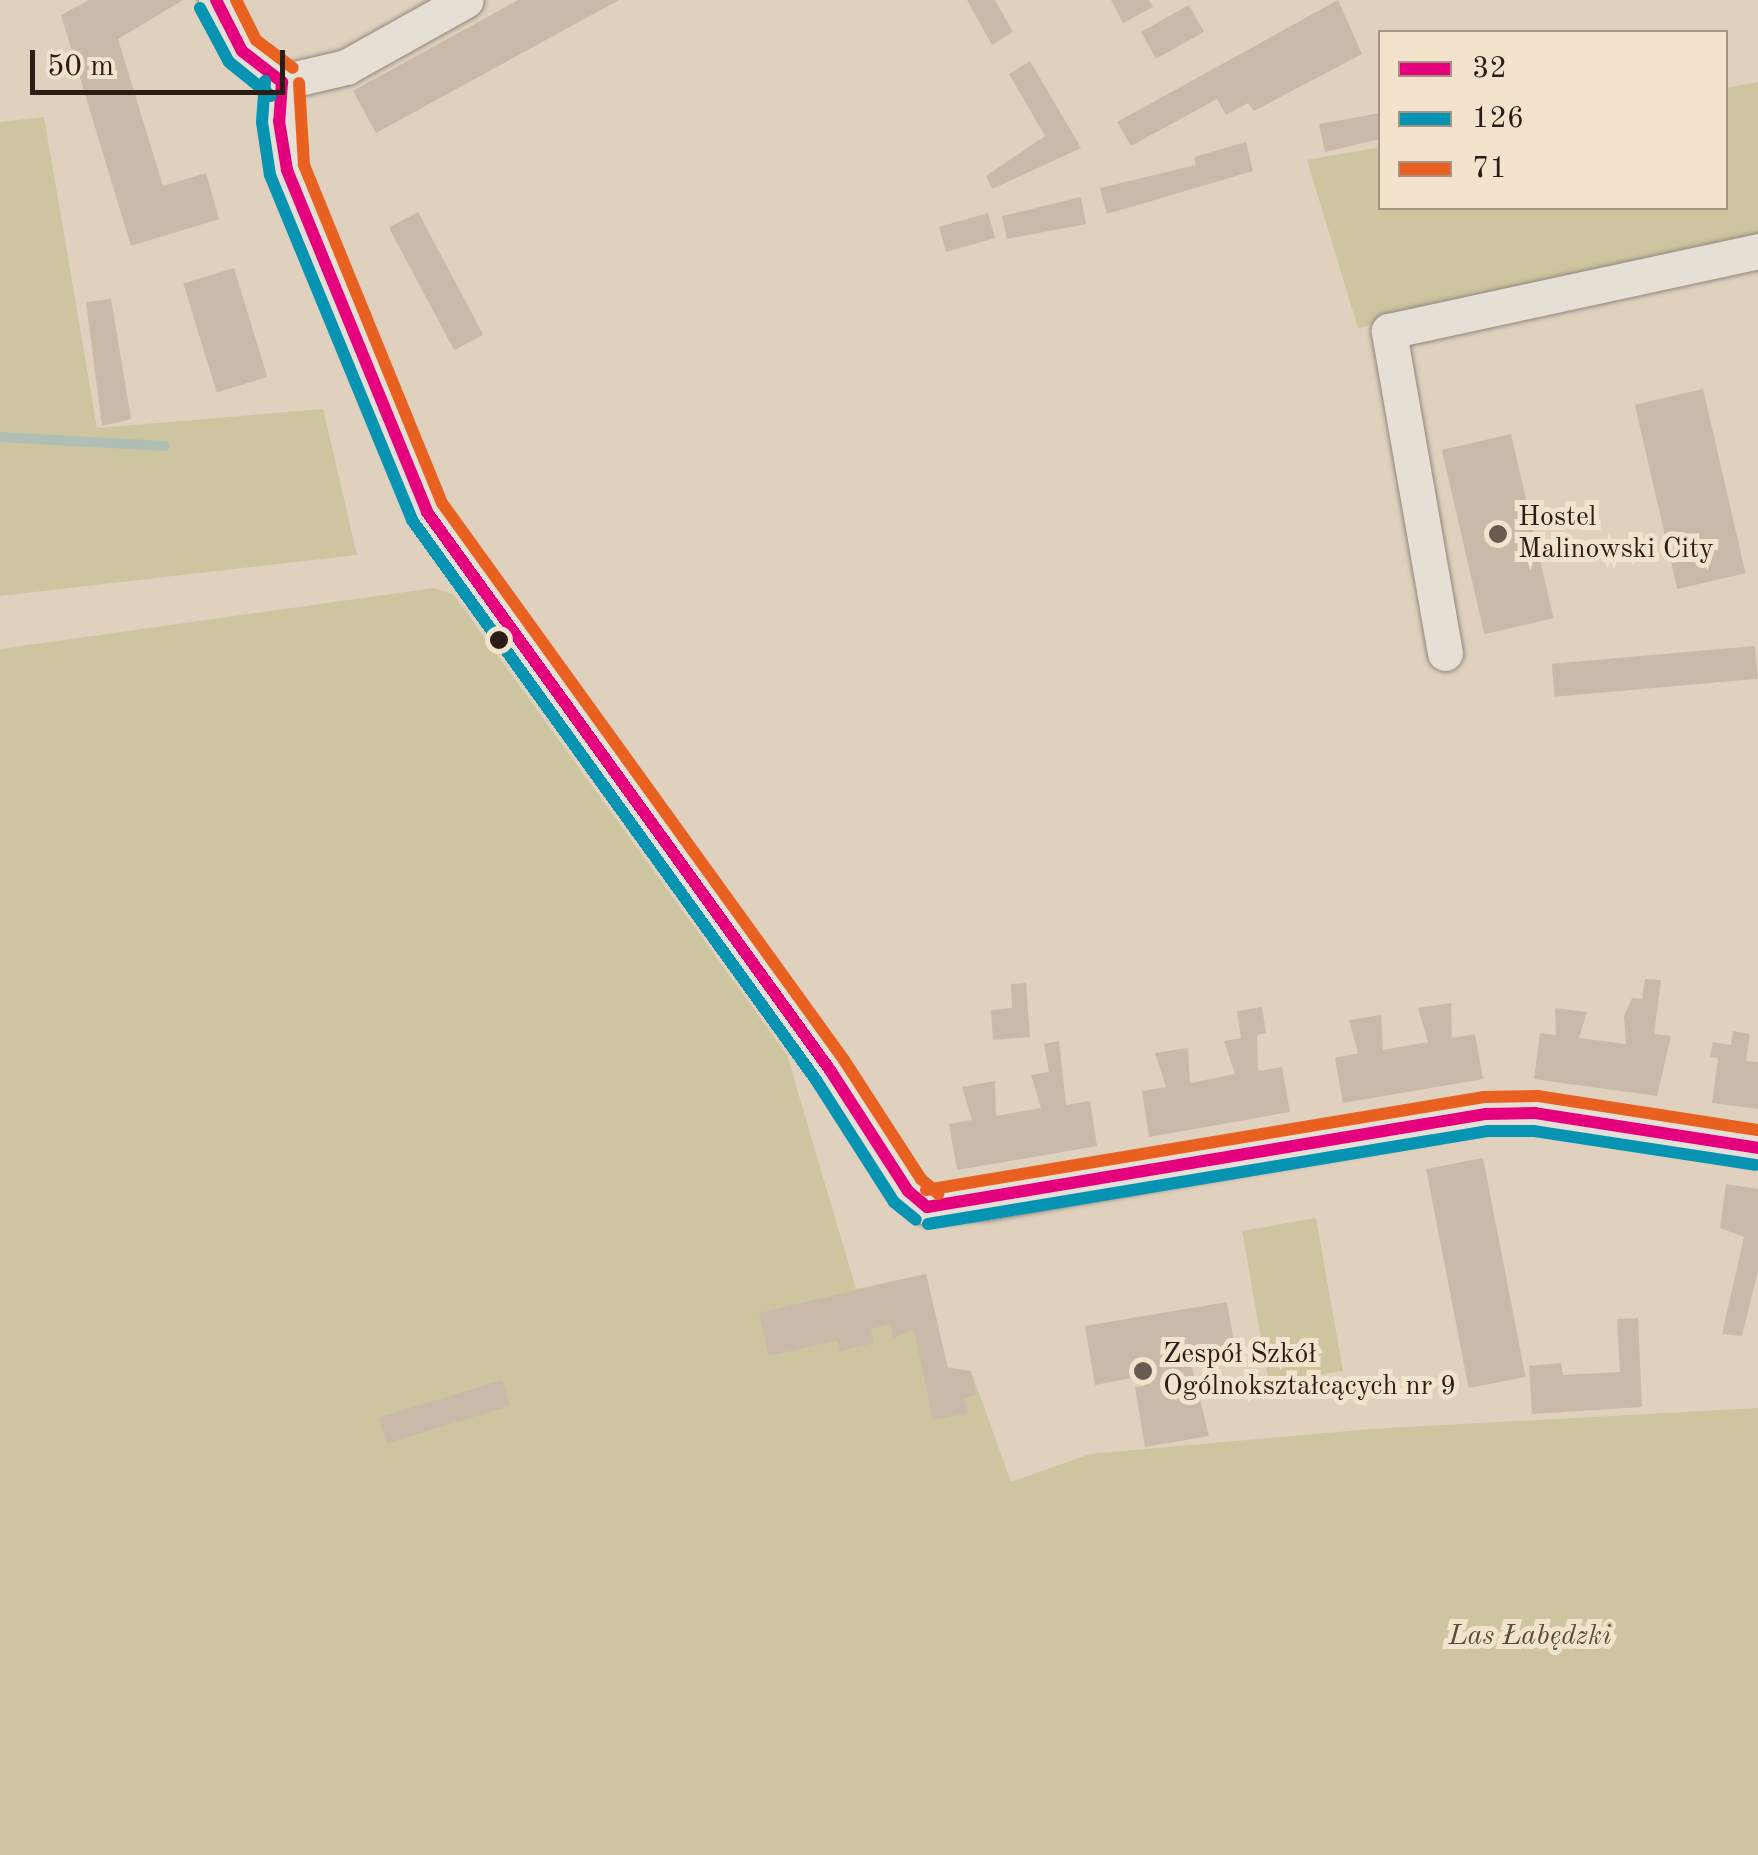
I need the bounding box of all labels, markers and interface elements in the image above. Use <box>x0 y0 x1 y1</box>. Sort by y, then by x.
scale bar <box>35 30 290 92</box>
legend <box>1378 30 1728 210</box>
text: 50 m <box>47 52 114 82</box>
text: 32 <box>1472 54 1507 84</box>
text: 126 <box>1472 104 1524 134</box>
text: 71 <box>1472 154 1507 184</box>
place label: Hostel Malinowski City <box>1518 501 1714 567</box>
marker: Hostel Malinowski City <box>1487 523 1509 545</box>
unlabelled marker <box>489 630 509 650</box>
place label: Zespół Szkół Ogólnokształcących nr 9 <box>1163 1338 1456 1404</box>
marker: Zespół Szkół Ogólnokształcących nr 9 <box>1132 1360 1154 1382</box>
park label: Las Łabędzki <box>1449 1620 1611 1654</box>

